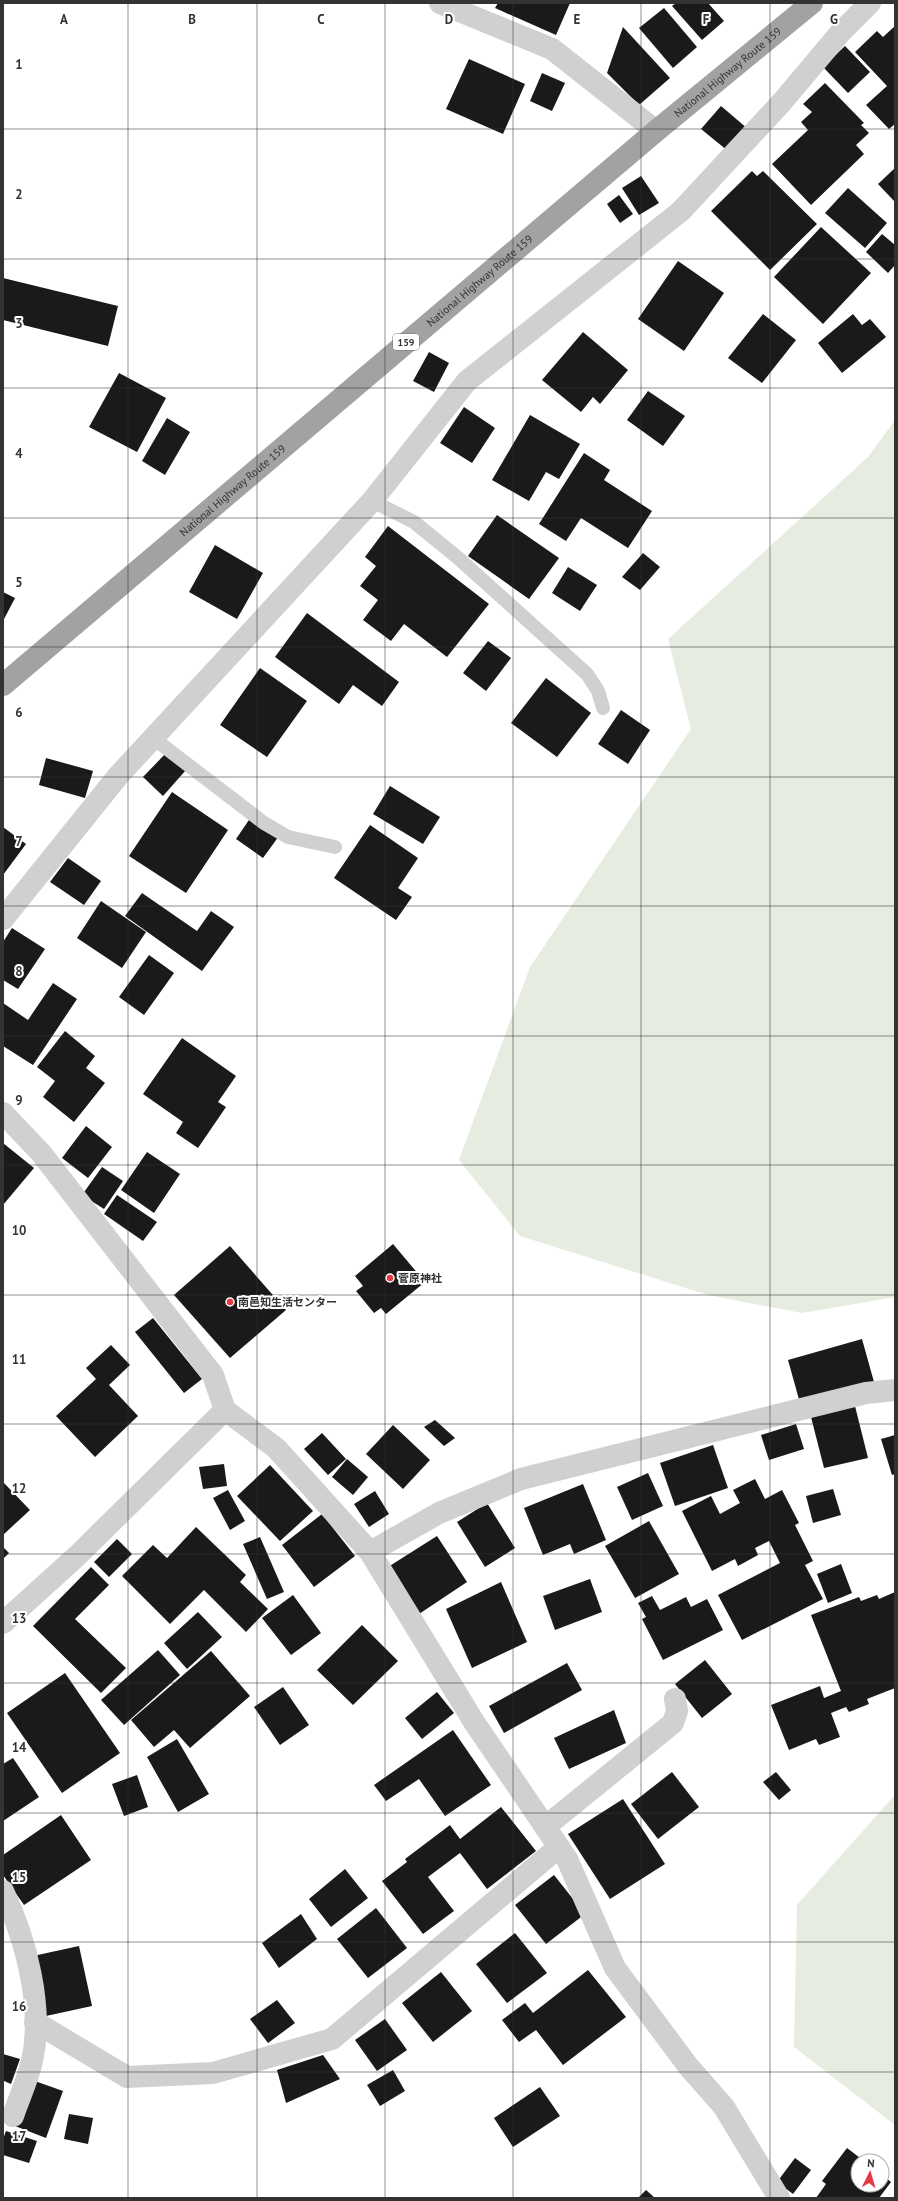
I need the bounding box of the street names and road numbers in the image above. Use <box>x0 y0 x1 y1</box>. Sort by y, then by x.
street label: National Highway Route 159 <box>671 24 784 120</box>
street label: National Highway Route 159 <box>424 232 535 330</box>
road number: 159 <box>393 334 419 350</box>
street label: National Highway Route 159 <box>177 441 288 539</box>

